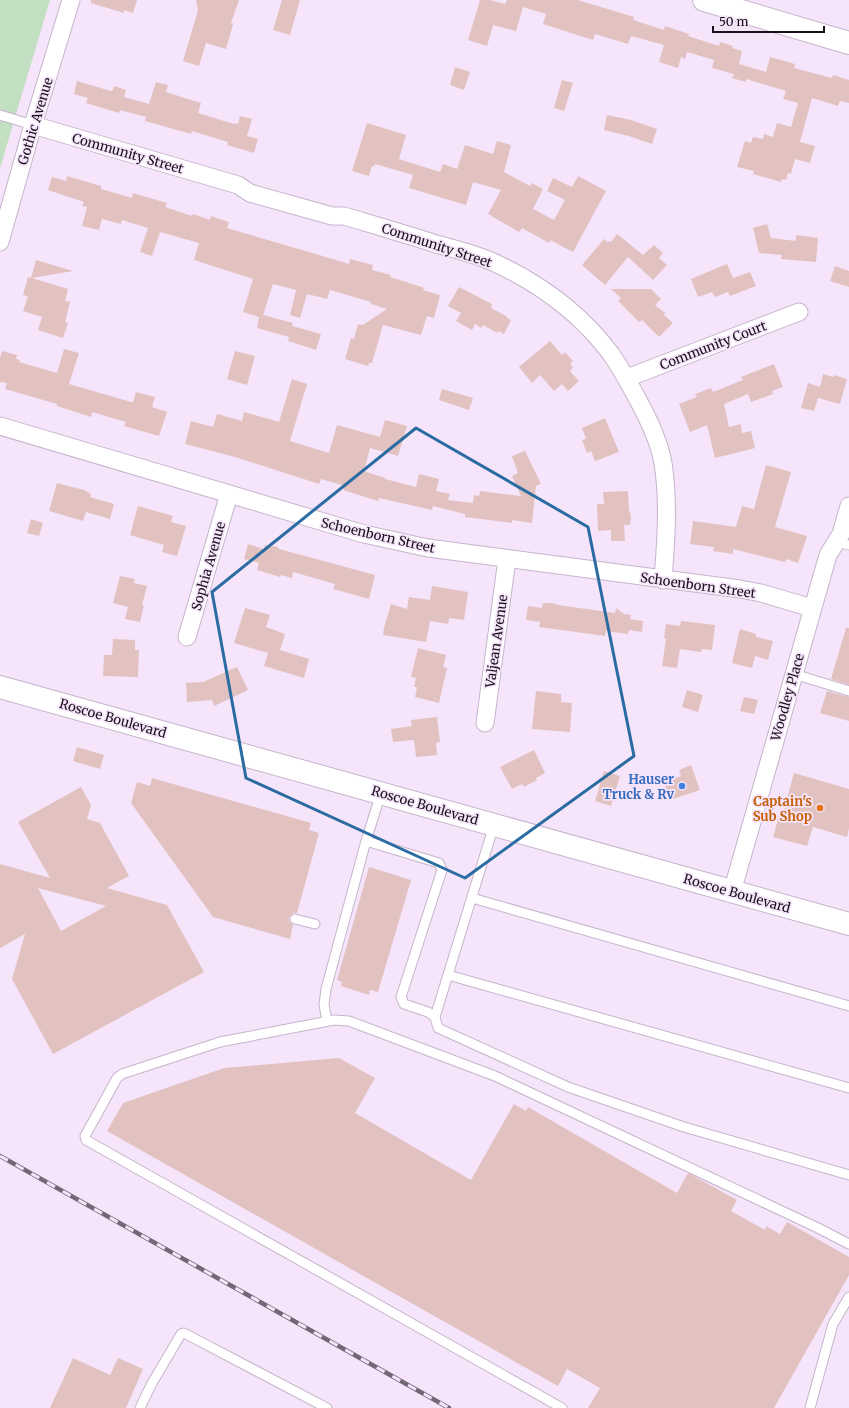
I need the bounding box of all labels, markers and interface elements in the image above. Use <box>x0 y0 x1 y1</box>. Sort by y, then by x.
scale bar <box>713 8 824 34</box>
text: 50 m <box>719 14 748 29</box>
street label: Gothic Avenue <box>14 75 57 167</box>
street label: Community Street <box>70 129 186 178</box>
street label: Community Street <box>379 220 494 271</box>
street label: Community Court <box>657 317 769 374</box>
street label: Schoenborn Street <box>319 514 437 557</box>
street label: Sophia Avenue <box>188 519 229 613</box>
street label: Schoenborn Street <box>639 569 757 602</box>
street label: Valjean Avenue <box>481 593 511 690</box>
street label: Woodley Place <box>767 651 808 744</box>
street label: Roscoe Boulevard <box>57 695 168 742</box>
place label: Hauser Truck & Rv <box>603 771 674 803</box>
marker: Hauser Truck & Rv <box>677 781 687 791</box>
street label: Roscoe Boulevard <box>369 782 480 829</box>
place label: Captain's Sub Shop <box>753 793 812 825</box>
marker: Captain's Sub Shop <box>815 803 825 813</box>
street label: Roscoe Boulevard <box>681 870 792 917</box>

